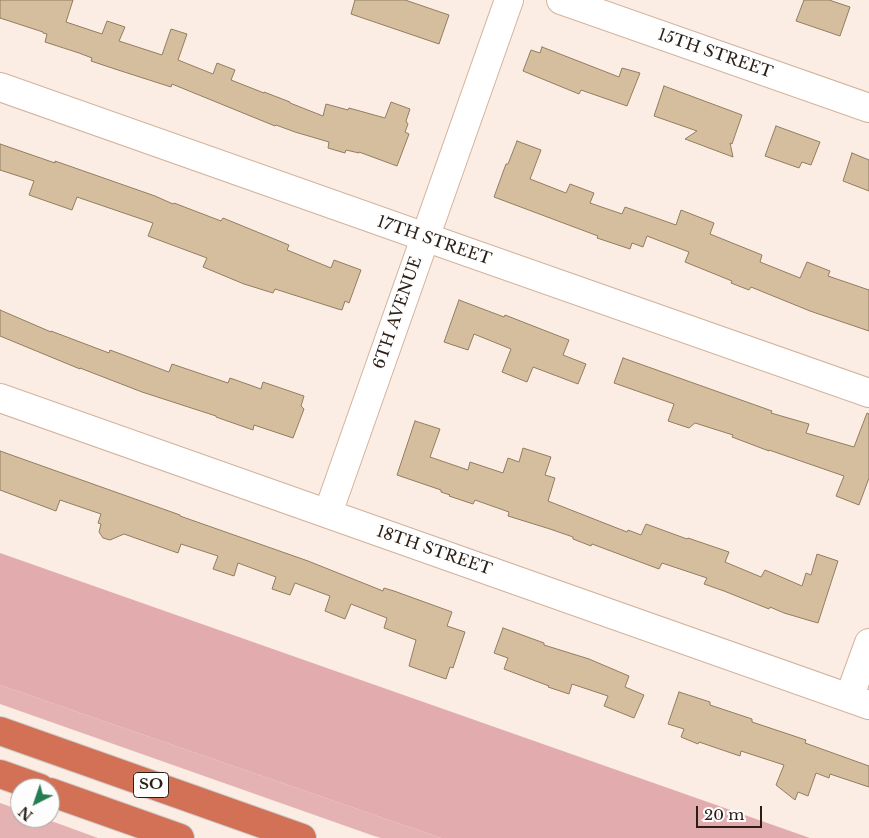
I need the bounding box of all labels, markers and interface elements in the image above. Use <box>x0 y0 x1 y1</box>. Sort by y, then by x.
street label: 15TH STREET <box>655 25 775 83</box>
street label: 17TH STREET <box>374 212 494 270</box>
street label: 6TH AVENUE <box>370 254 426 372</box>
street label: 18TH STREET <box>374 522 494 580</box>
road number: SO <box>134 772 168 798</box>
north arrow <box>10 778 60 828</box>
scale bar <box>699 796 765 828</box>
text: N <box>15 802 37 825</box>
text: 20 m <box>704 805 744 824</box>

